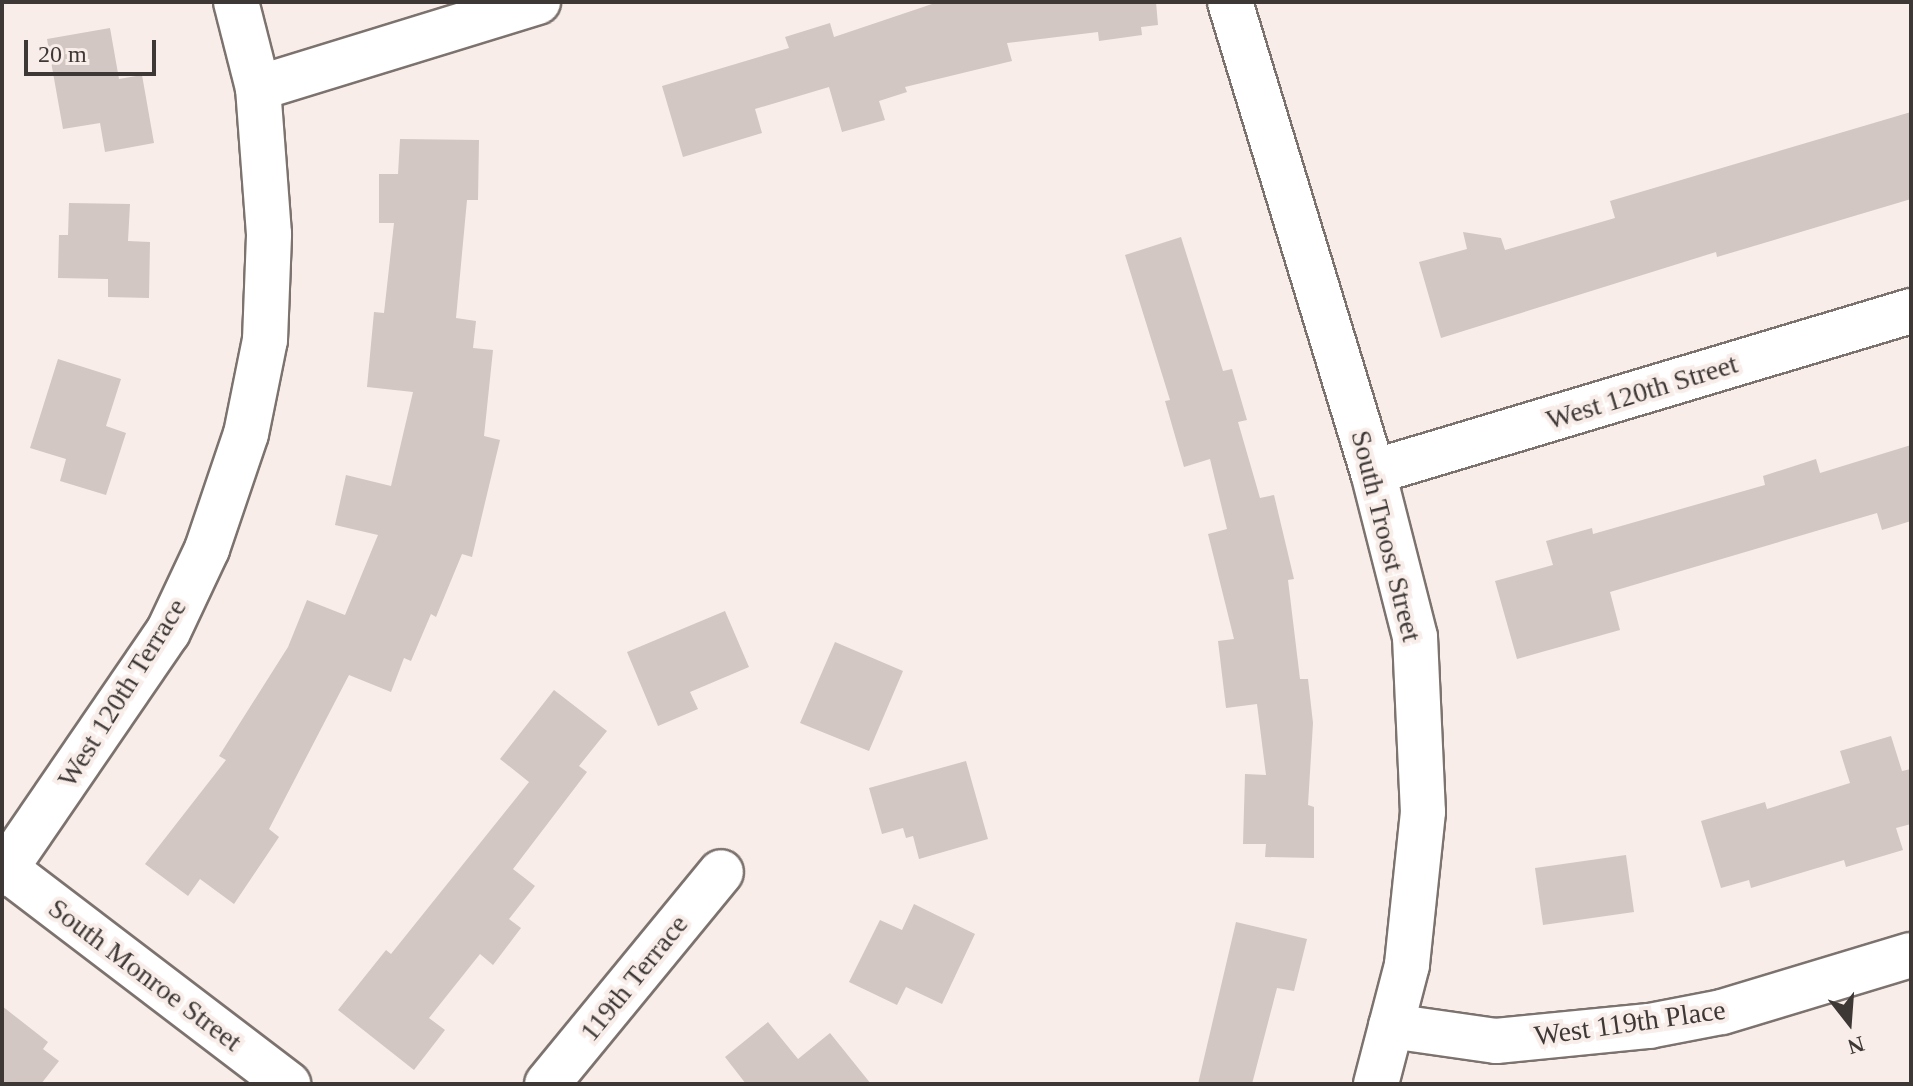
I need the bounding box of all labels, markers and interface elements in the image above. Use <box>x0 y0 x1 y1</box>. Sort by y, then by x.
scale bar <box>28 24 160 74</box>
text: 20 m <box>38 41 87 67</box>
street label: West 120th Street <box>1542 347 1742 437</box>
street label: South Troost Street <box>1343 427 1429 645</box>
street label: West 120th Terrace <box>50 592 194 794</box>
street label: South Monroe Street <box>42 891 248 1059</box>
street label: 119th Terrace <box>573 908 695 1048</box>
north arrow <box>1809 982 1889 1062</box>
street label: West 119th Place <box>1532 993 1728 1053</box>
text: N <box>1845 1031 1867 1060</box>

